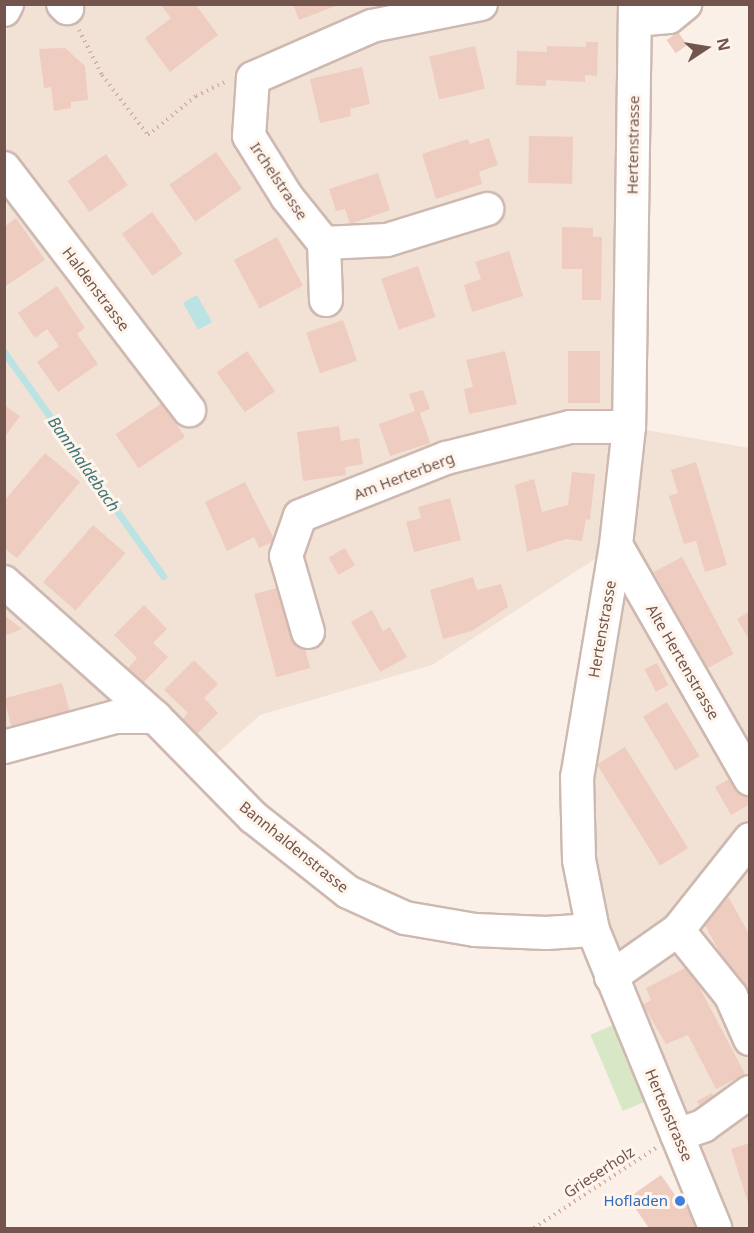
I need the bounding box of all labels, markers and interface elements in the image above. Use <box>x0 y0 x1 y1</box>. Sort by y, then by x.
north arrow <box>676 18 736 78</box>
text: N <box>711 36 736 53</box>
street label: Hertenstrasse <box>623 96 643 194</box>
street label: Irchelstrasse <box>247 139 311 223</box>
street label: Haldenstrasse <box>59 244 133 334</box>
water label: Bannhaldebach <box>44 413 124 515</box>
street label: Am Herterberg <box>351 449 457 503</box>
street label: Hertenstrasse <box>585 579 619 679</box>
street label: Alte Hertenstrasse <box>643 601 723 723</box>
street label: Bannhaldenstrasse <box>236 798 352 896</box>
street label: Hertenstrasse <box>641 1066 697 1164</box>
street label: Grieserholz <box>560 1143 638 1201</box>
place label: Hofladen <box>603 1192 668 1210</box>
marker: Hofladen <box>673 1194 687 1208</box>

